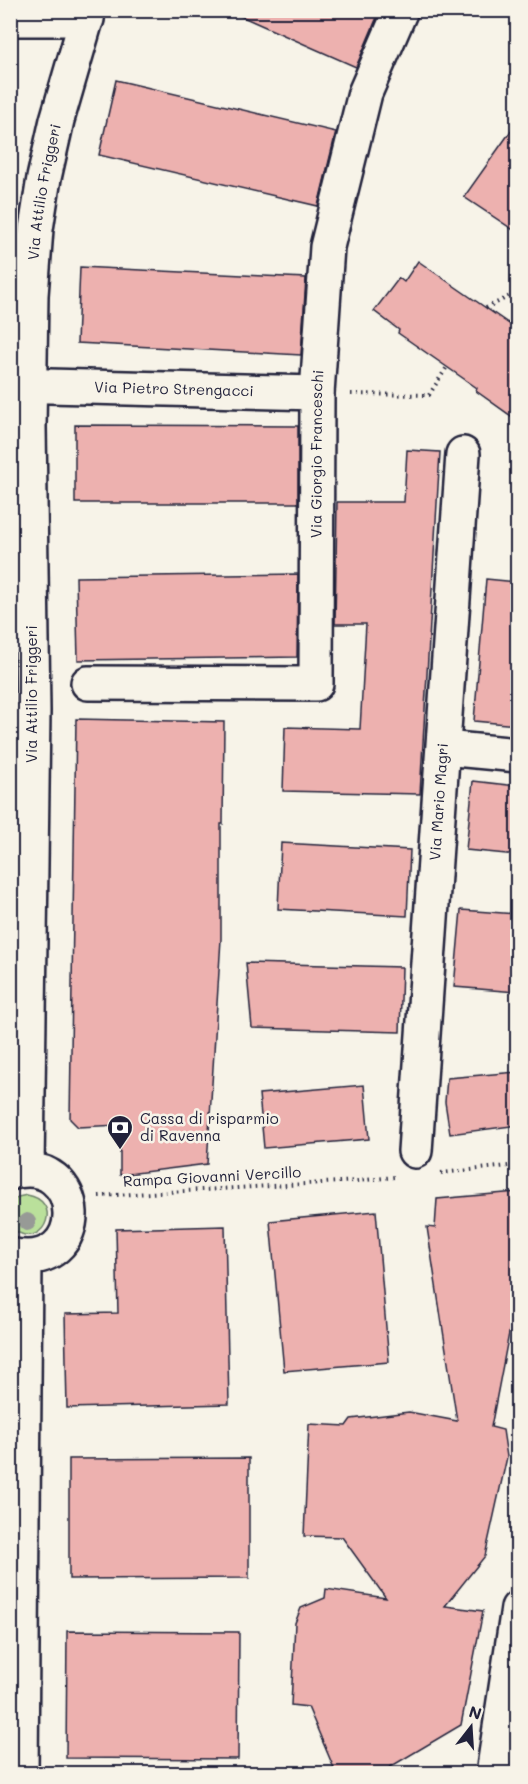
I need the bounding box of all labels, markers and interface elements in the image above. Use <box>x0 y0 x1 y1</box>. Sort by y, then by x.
street label: Via Attilio Friggeri <box>23 122 65 261</box>
street label: Via Giorgio Franceschi <box>306 369 328 538</box>
street label: Via Pietro Strengacci <box>94 376 254 400</box>
street label: Via Attilio Friggeri <box>21 625 41 763</box>
street label: Via Mario Magri <box>424 742 452 861</box>
place label: Cassa di risparmio di Ravenna <box>140 1108 279 1145</box>
bank icon: Cassa di risparmio di Ravenna <box>105 1113 135 1151</box>
street label: Rampa Giovanni Vercillo <box>122 1161 302 1191</box>
north arrow <box>441 1697 501 1757</box>
text: N <box>467 1700 484 1724</box>

